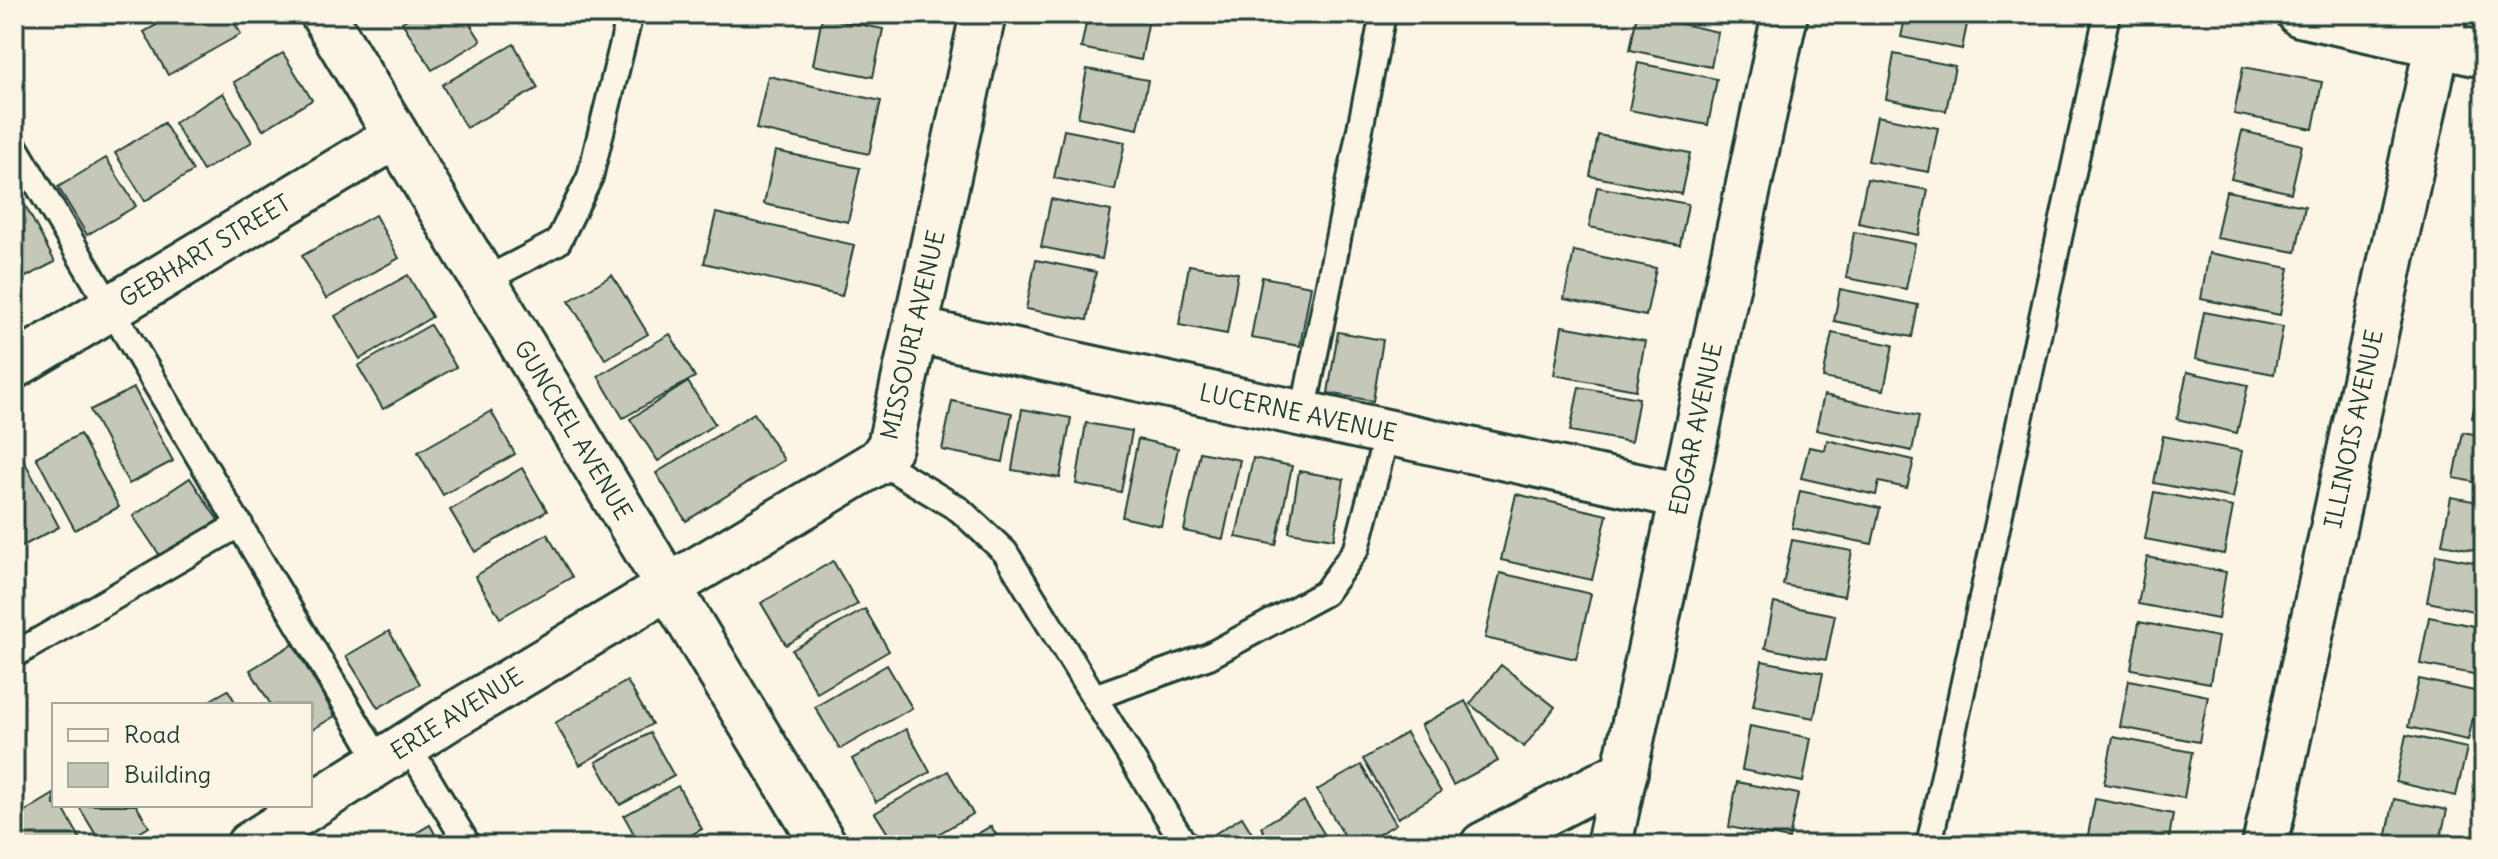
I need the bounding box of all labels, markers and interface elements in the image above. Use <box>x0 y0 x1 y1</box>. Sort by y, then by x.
street label: GEBHART STREET <box>113 187 296 313</box>
street label: MISSOURI AVENUE <box>873 227 951 442</box>
street label: ILLINOIS AVENUE <box>2317 327 2389 531</box>
street label: GUNCKEL AVENUE <box>508 334 639 525</box>
street label: EDGAR AVENUE <box>1662 340 1728 518</box>
street label: LUCERNE AVENUE <box>1197 376 1400 448</box>
street label: ERIE AVENUE <box>385 661 528 766</box>
legend <box>52 703 312 807</box>
text: Road <box>124 719 180 749</box>
text: Building <box>124 759 211 789</box>

